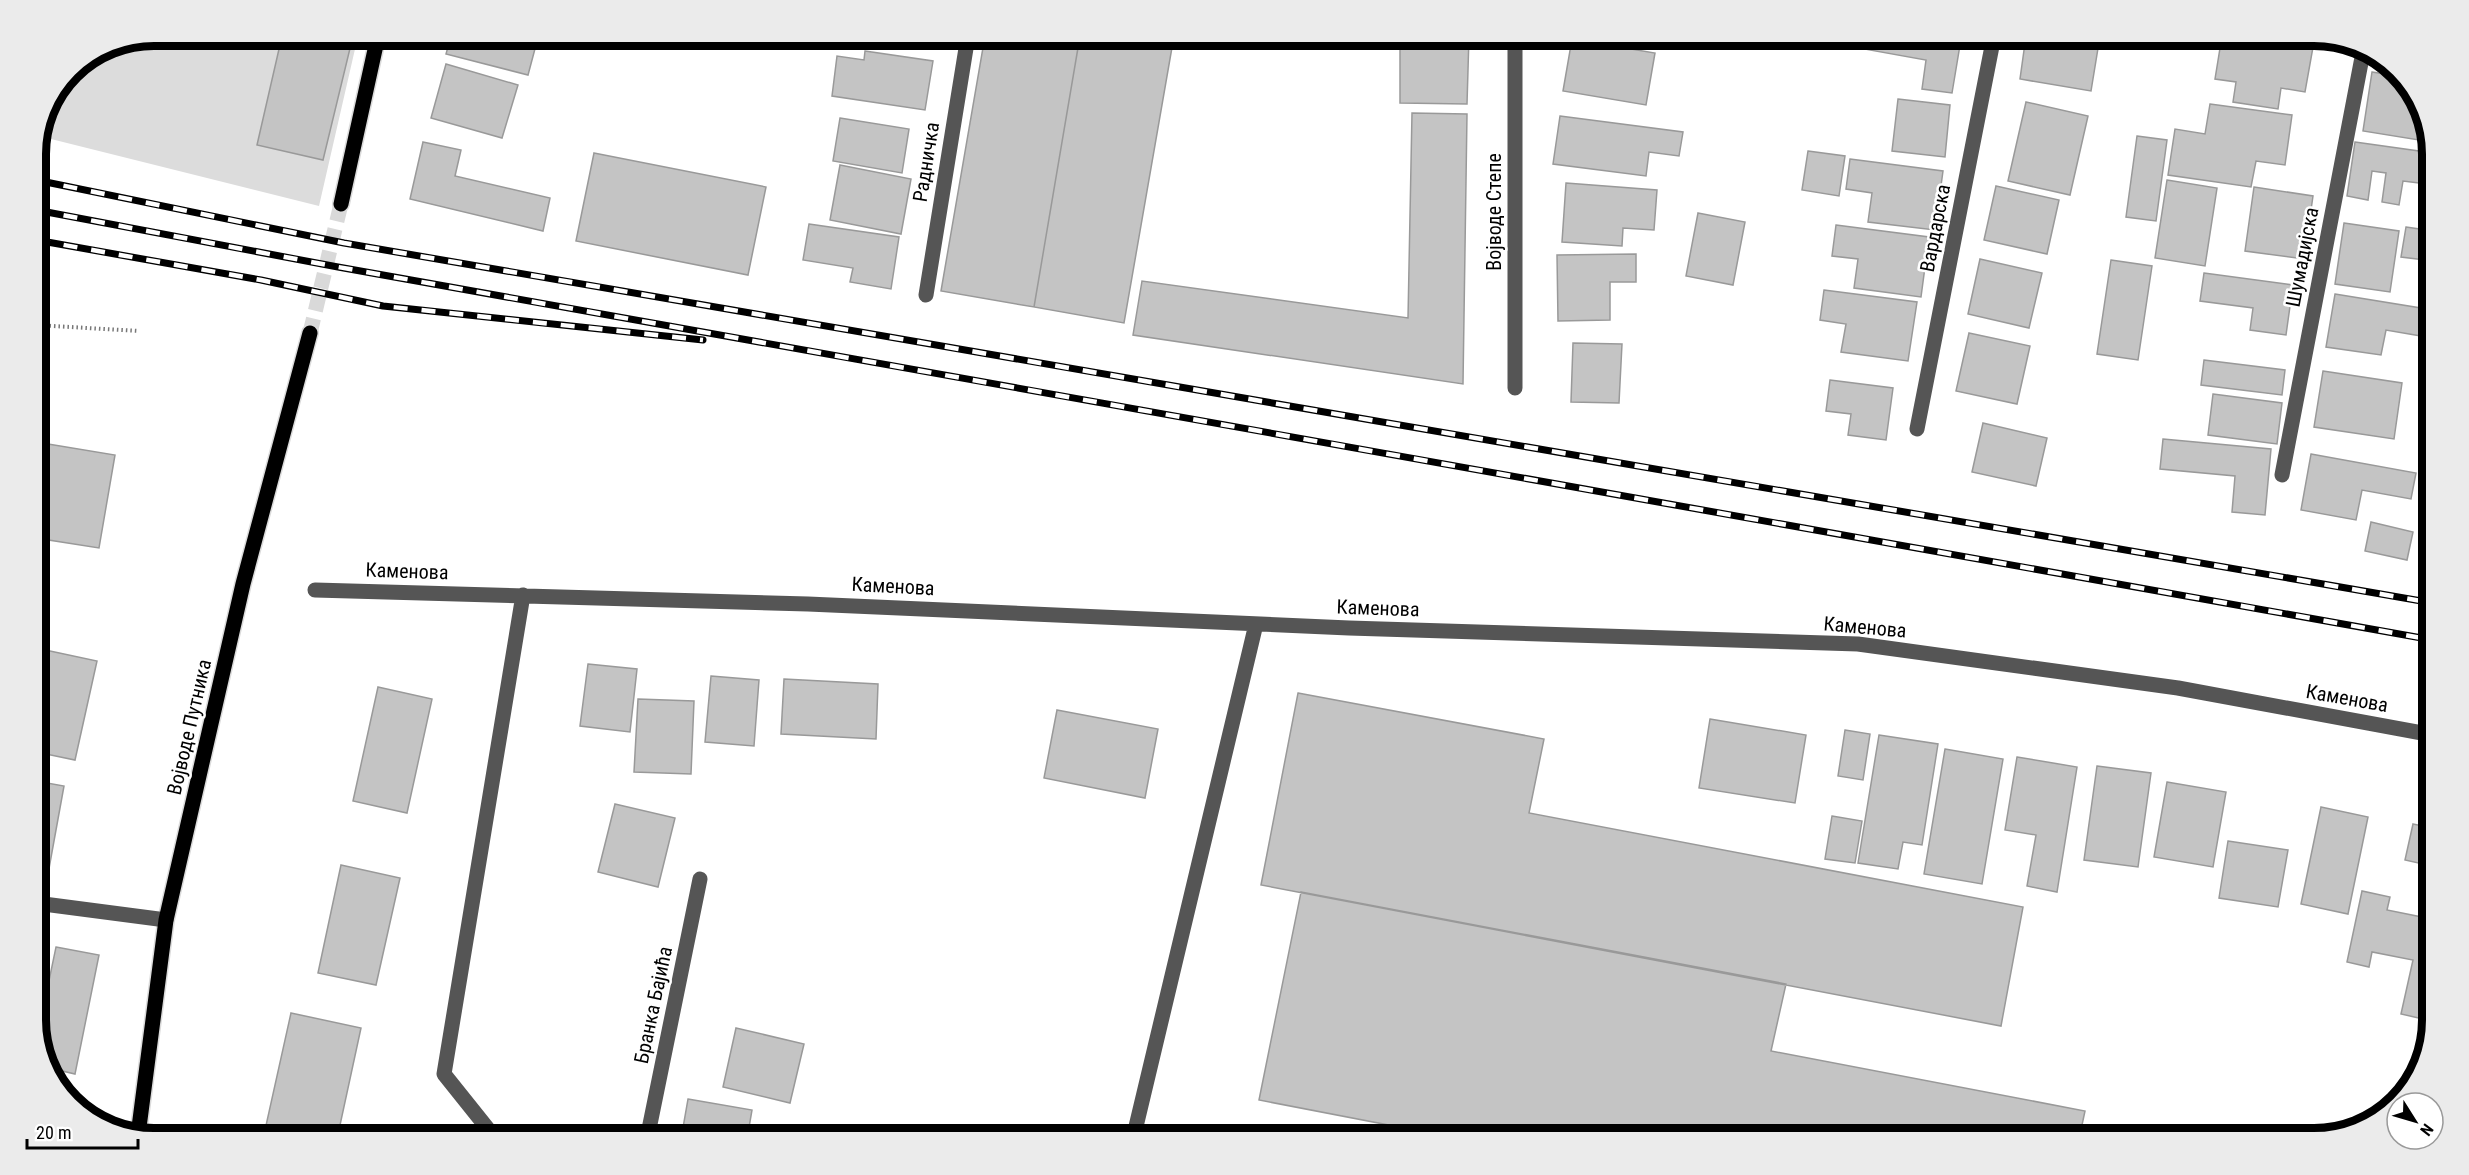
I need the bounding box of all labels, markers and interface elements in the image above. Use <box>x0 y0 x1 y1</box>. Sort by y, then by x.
street label: Радничка <box>908 120 944 204</box>
street label: Војводе Степе <box>1482 153 1506 271</box>
street label: Вардарска <box>1915 182 1955 274</box>
street label: Шумадијска <box>2281 205 2323 309</box>
street label: Каменова <box>365 558 449 584</box>
street label: Каменова <box>851 572 935 600</box>
street label: Каменова <box>1336 595 1420 621</box>
street label: Каменова <box>1823 611 1907 643</box>
street label: Војводе Путника <box>162 657 216 797</box>
street label: Каменова <box>2304 679 2390 717</box>
street label: Бранка Бајића <box>629 944 677 1066</box>
north arrow <box>2385 1091 2445 1151</box>
scale bar <box>27 1112 138 1150</box>
text: N <box>2416 1120 2437 1139</box>
text: 20 m <box>36 1122 71 1143</box>

